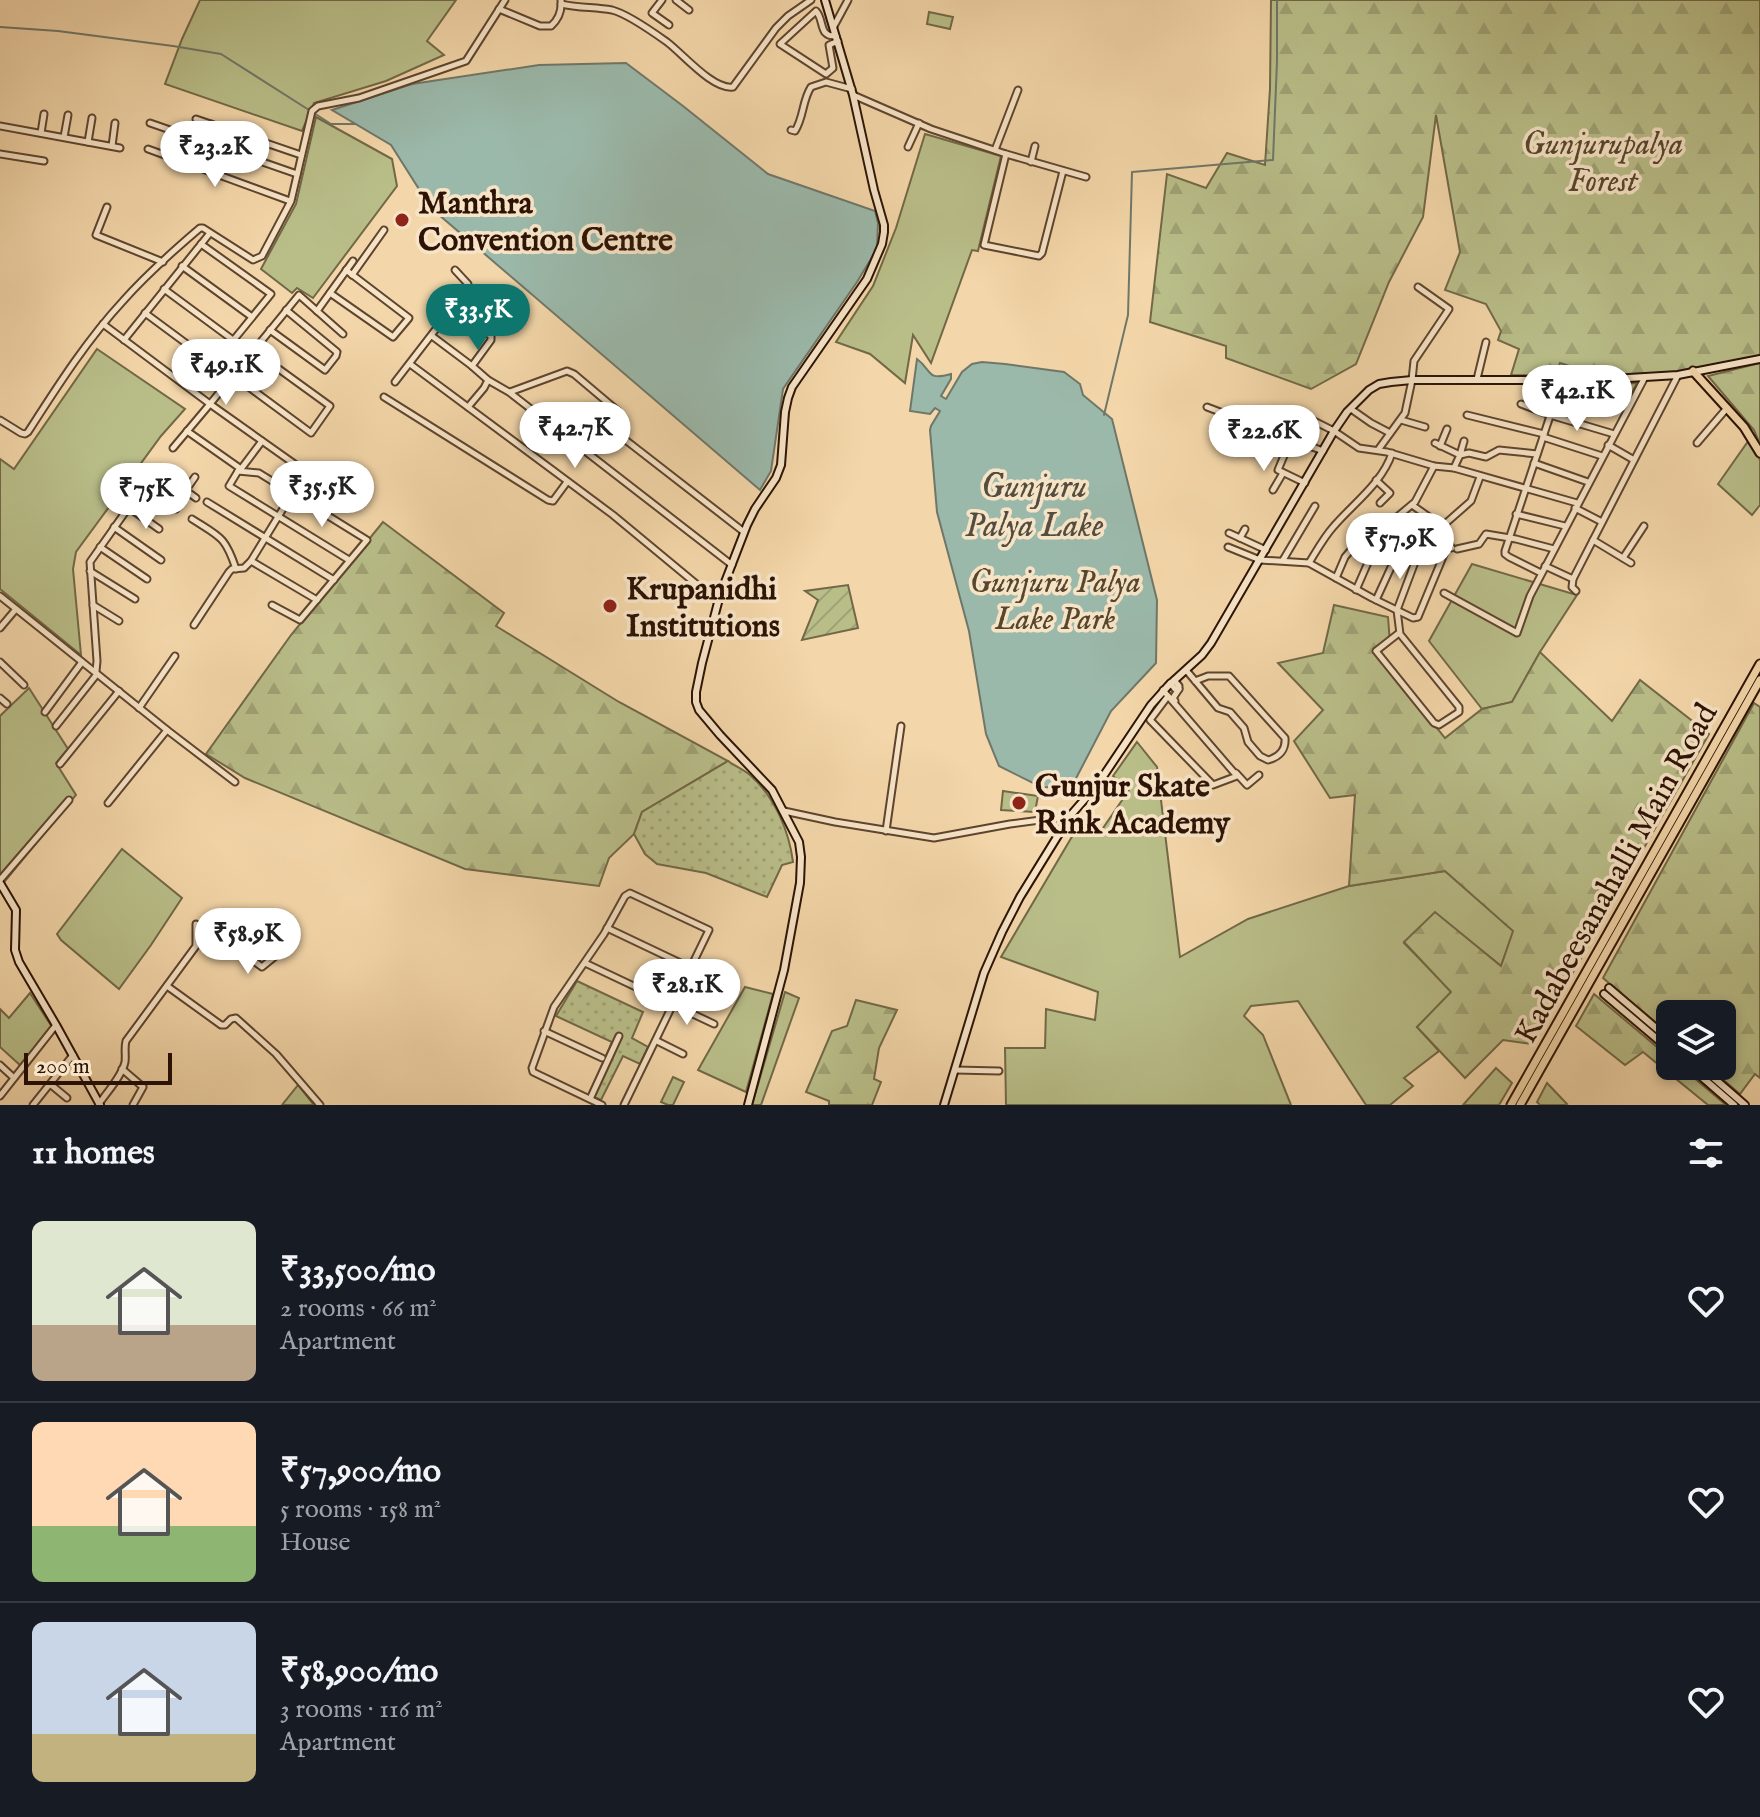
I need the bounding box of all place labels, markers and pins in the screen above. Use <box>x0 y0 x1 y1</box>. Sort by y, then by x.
pin: ₹23.2K <box>150 121 280 189</box>
place label: Manthra Convention Centre <box>418 184 673 262</box>
marker: Manthra Convention Centre <box>393 211 411 229</box>
pin: ₹33.5K <box>413 284 543 352</box>
pin: ₹49.1K <box>161 339 291 407</box>
pin: ₹42.1K <box>1512 365 1642 433</box>
pin: ₹42.7K <box>510 402 640 470</box>
pin: ₹22.6K <box>1199 405 1329 473</box>
pin: ₹35.5K <box>257 461 387 529</box>
pin: ₹75K <box>99 463 193 531</box>
pin: ₹57.9K <box>1335 513 1465 581</box>
place label: Krupanidhi Institutions <box>626 570 780 648</box>
marker: Krupanidhi Institutions <box>601 597 619 615</box>
place label: Gunjur Skate Rink Academy <box>1035 767 1231 845</box>
marker: Gunjur Skate Rink Academy <box>1010 794 1028 812</box>
pin: ₹58.9K <box>183 908 313 976</box>
pin: ₹28.1K <box>622 959 752 1027</box>

